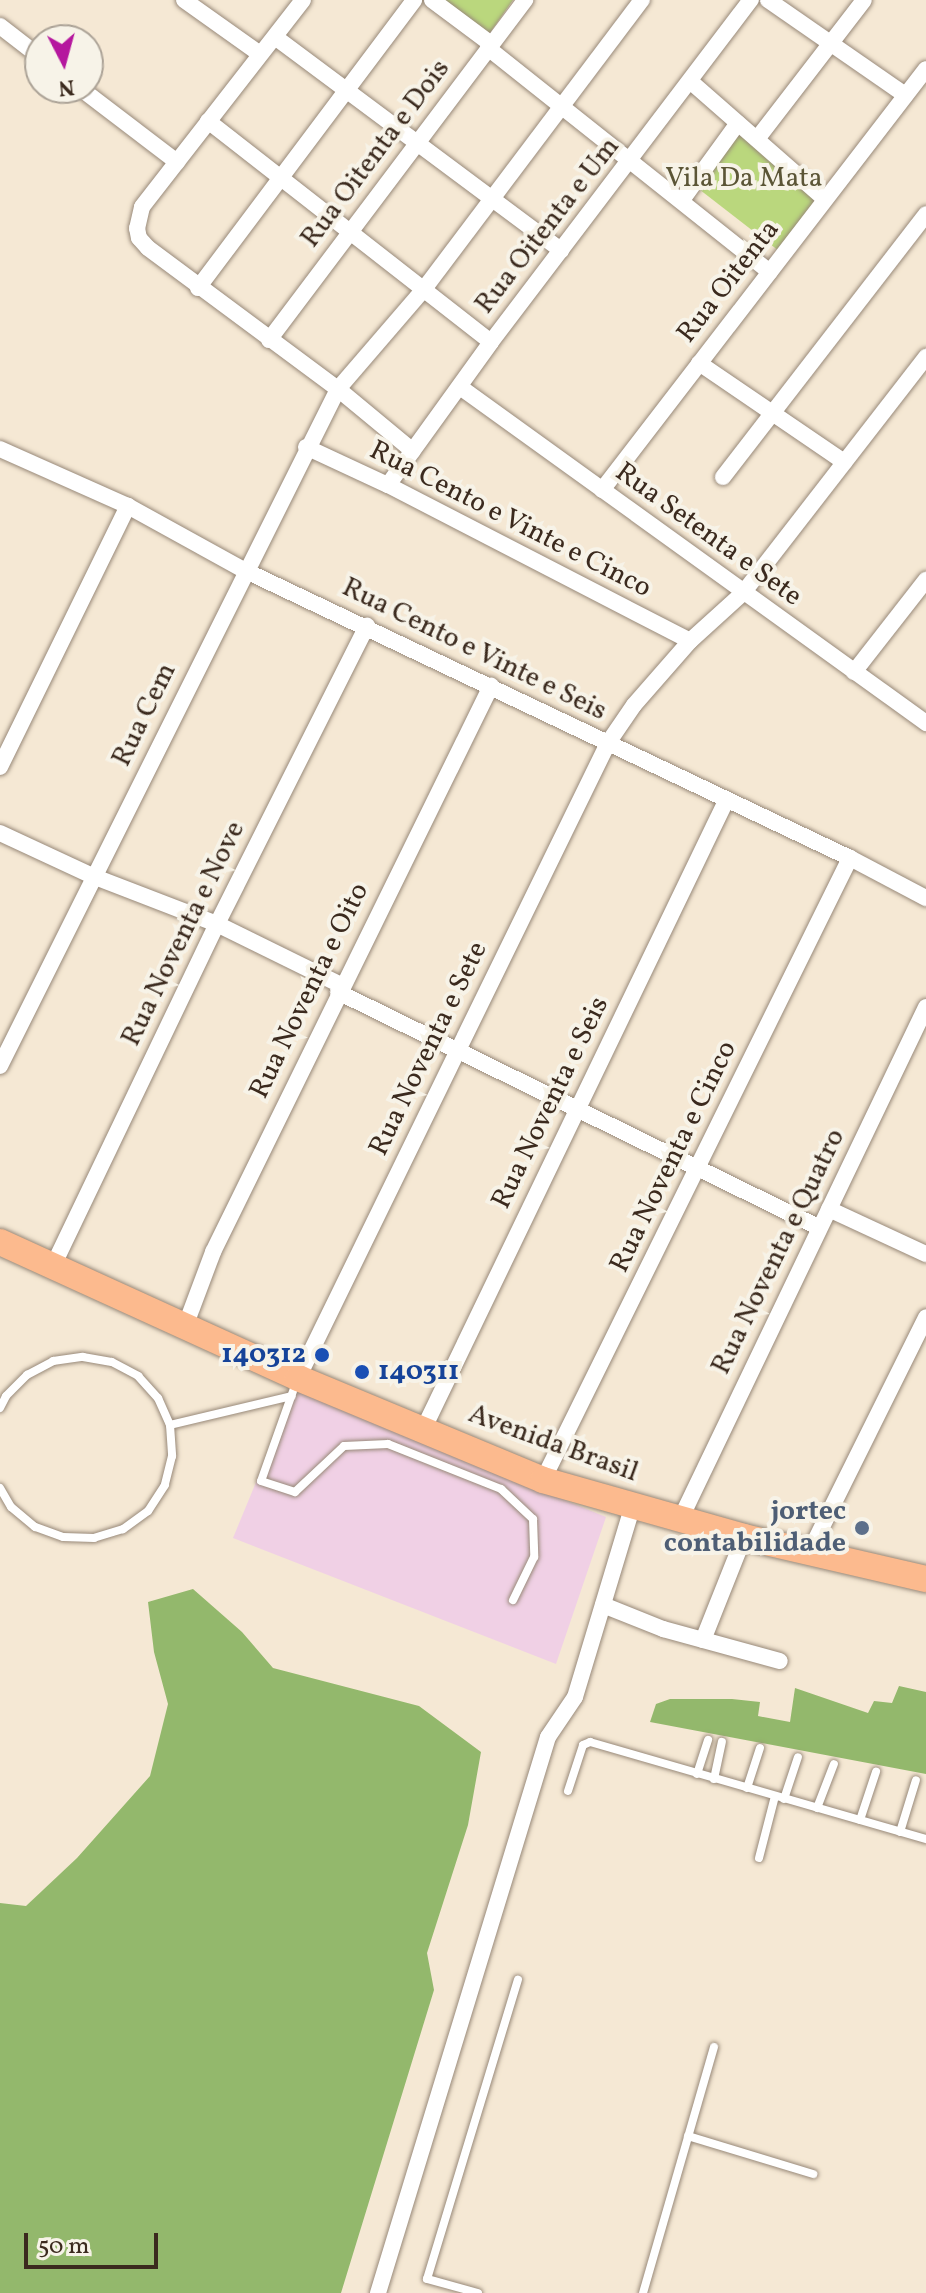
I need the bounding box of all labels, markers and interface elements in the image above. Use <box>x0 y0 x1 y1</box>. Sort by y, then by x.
north arrow <box>24 24 104 104</box>
street label: Rua Oitenta e Dois <box>294 53 458 255</box>
text: N <box>57 70 76 103</box>
street label: Rua Oitenta e Um <box>469 131 627 321</box>
park label: Vila Da Mata <box>665 162 823 196</box>
street label: Rua Oitenta <box>671 214 787 350</box>
street label: Rua Cento e Vinte e Cinco <box>363 434 657 606</box>
street label: Rua Setenta e Sete <box>608 456 808 614</box>
street label: Rua Cento e Vinte e Seis <box>336 571 612 729</box>
street label: Rua Cem <box>106 658 184 772</box>
street label: Rua Noventa e Nove <box>115 816 253 1052</box>
street label: Rua Noventa e Oito <box>243 878 377 1104</box>
street label: Rua Noventa e Sete <box>363 936 495 1162</box>
street label: Rua Noventa e Seis <box>485 991 617 1215</box>
street label: Rua Noventa e Cinco <box>603 1036 745 1278</box>
street label: Rua Noventa e Quatro <box>705 1124 853 1380</box>
place label: 140312 <box>221 1338 306 1372</box>
marker: 140312 <box>313 1346 331 1364</box>
place label: 140311 <box>378 1355 459 1389</box>
marker: 140311 <box>353 1363 371 1381</box>
street label: Avenida Brasil <box>464 1398 642 1490</box>
place label: jortec contabilidade <box>664 1495 846 1561</box>
marker: jortec contabilidade <box>853 1519 871 1537</box>
scale bar <box>28 2217 162 2267</box>
text: 50 m <box>38 2230 90 2264</box>

